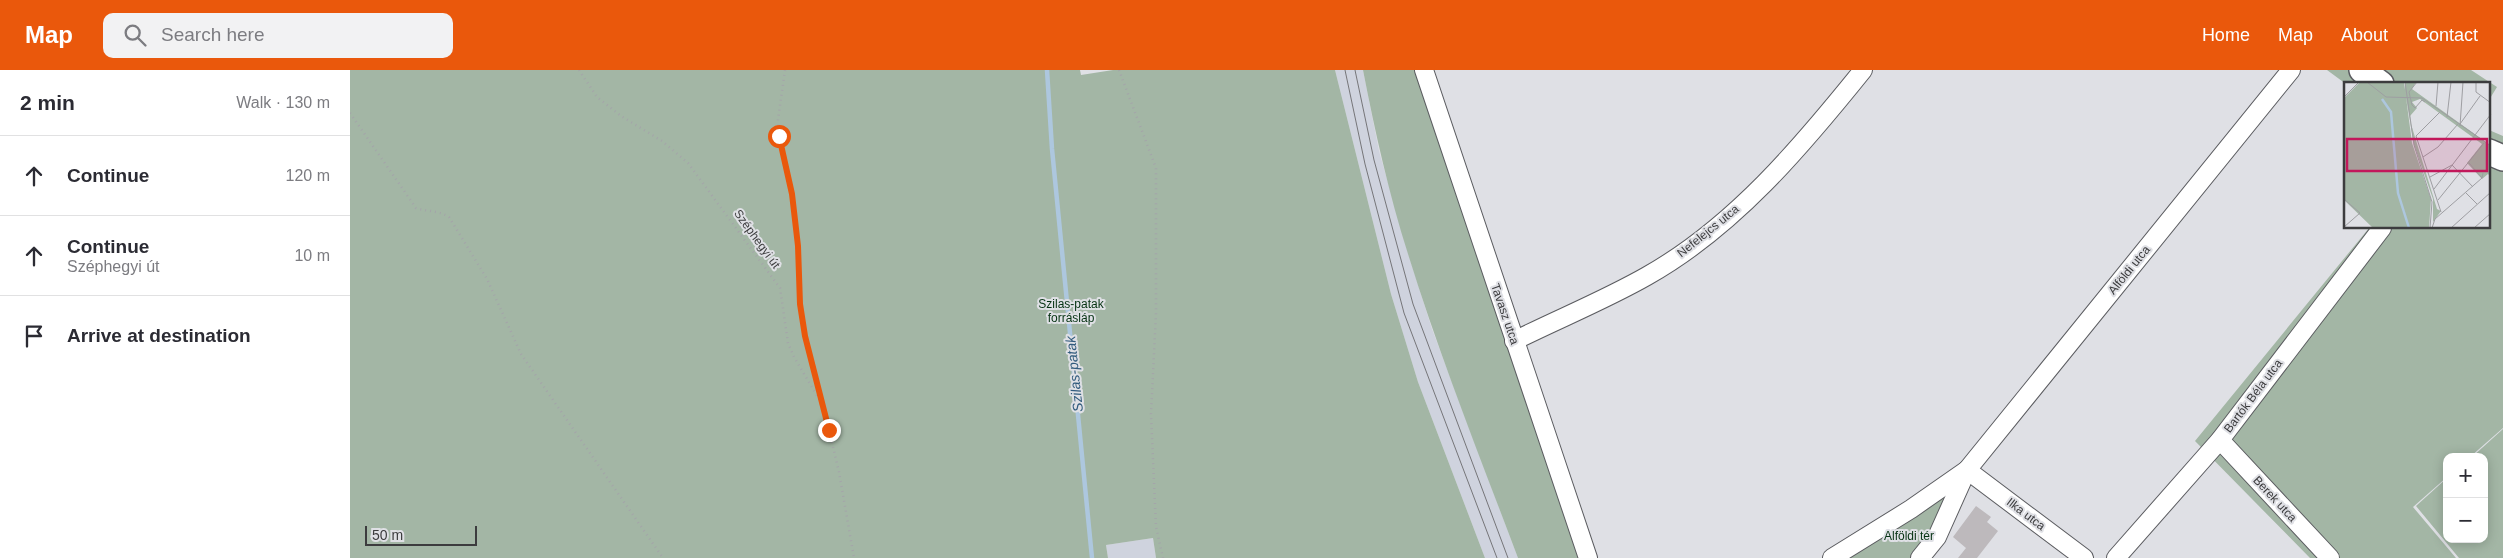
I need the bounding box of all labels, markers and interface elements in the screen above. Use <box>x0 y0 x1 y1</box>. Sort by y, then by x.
search box <box>103 13 453 58</box>
text: Map <box>25 21 73 48</box>
icon: search <box>121 21 149 49</box>
text: Search here <box>161 24 265 45</box>
text: Home <box>2202 25 2250 45</box>
text: Map <box>2278 25 2313 45</box>
text: About <box>2341 25 2388 45</box>
text: Contact <box>2416 25 2478 45</box>
inset map <box>2344 82 2490 229</box>
text: 2 min <box>20 91 75 114</box>
text: Walk · 130 m <box>236 94 330 111</box>
route start <box>768 125 791 148</box>
icon: ahead <box>20 162 48 190</box>
text: Continue <box>67 165 149 186</box>
text: 120 m <box>286 167 330 184</box>
street label: Nefelejcs utca <box>1674 202 1742 260</box>
street label: Széphegyi út <box>731 207 783 272</box>
text: Continue <box>67 236 149 257</box>
icon: ahead <box>20 242 48 270</box>
street label: Alföldi utca <box>2105 243 2153 297</box>
text: 10 m <box>294 247 330 264</box>
text: Széphegyi út <box>67 258 160 275</box>
street label: Tavasz utca <box>1488 282 1522 347</box>
park label: Szilas-patak forrásláp <box>1038 297 1105 325</box>
icon: arrive <box>20 322 48 350</box>
text: Arrive at destination <box>67 325 251 346</box>
water label: Szilas-patak <box>1062 334 1086 413</box>
street label: Bartók Béla utca <box>2221 356 2285 435</box>
route end <box>818 419 841 442</box>
map controls <box>2443 453 2488 543</box>
button: + <box>2443 453 2488 498</box>
street label: Berek utca <box>2250 473 2300 525</box>
street label: Ilka utca <box>2004 495 2048 533</box>
button: − <box>2443 498 2488 543</box>
scale bar <box>365 523 478 546</box>
text: 50 m <box>372 527 403 543</box>
park label: Alföldi tér <box>1884 529 1934 543</box>

